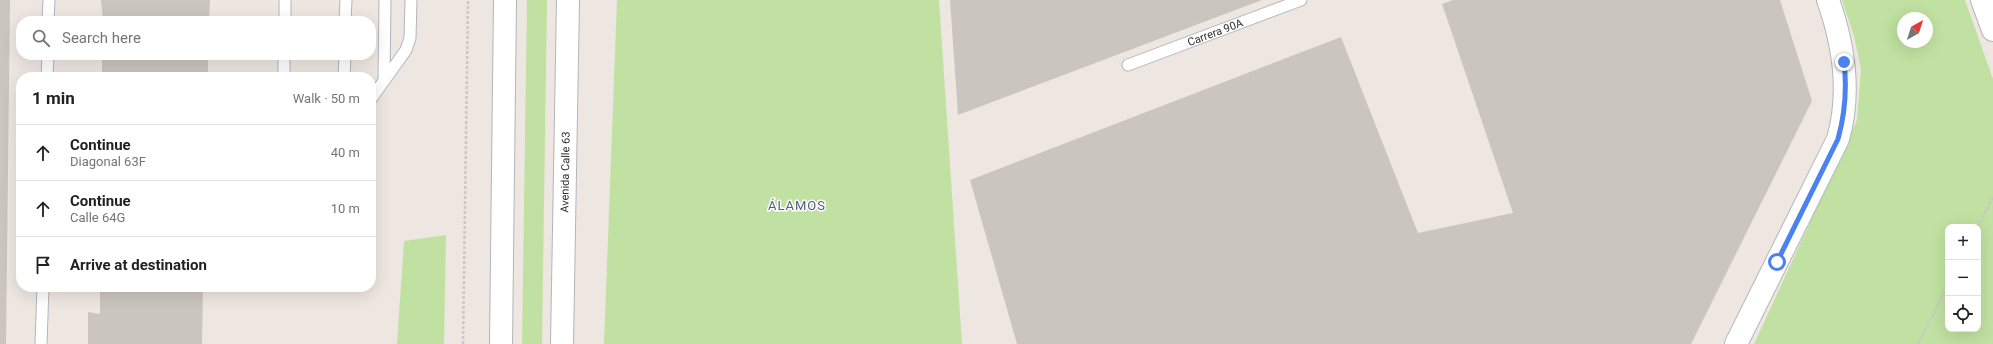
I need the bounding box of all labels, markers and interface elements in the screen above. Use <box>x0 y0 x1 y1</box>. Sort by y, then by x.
north arrow <box>1897 12 1933 48</box>
search box <box>16 16 376 60</box>
street label: Carrera 90A <box>1186 16 1246 49</box>
icon: search <box>30 27 52 49</box>
text: Search here <box>62 29 141 47</box>
route end <box>1835 53 1853 71</box>
text: 1 min <box>32 88 75 108</box>
text: Walk · 50 m <box>293 91 360 106</box>
street label: Avenida Calle 63 <box>558 131 573 213</box>
text: Continue <box>70 136 131 154</box>
icon: ahead <box>32 142 54 164</box>
text: 40 m <box>331 145 360 160</box>
text: Diagonal 63F <box>70 154 146 169</box>
text: Continue <box>70 192 131 210</box>
icon: ahead <box>32 198 54 220</box>
district label: ÁLAMOS <box>768 198 826 213</box>
text: 10 m <box>331 201 360 216</box>
text: Calle 64G <box>70 210 125 225</box>
map controls <box>1945 224 1981 332</box>
button: + <box>1945 224 1981 260</box>
route start <box>1768 253 1786 271</box>
icon: arrive <box>32 254 54 276</box>
text: Arrive at destination <box>70 256 207 274</box>
button: − <box>1945 260 1981 296</box>
button: locate <box>1945 296 1981 332</box>

